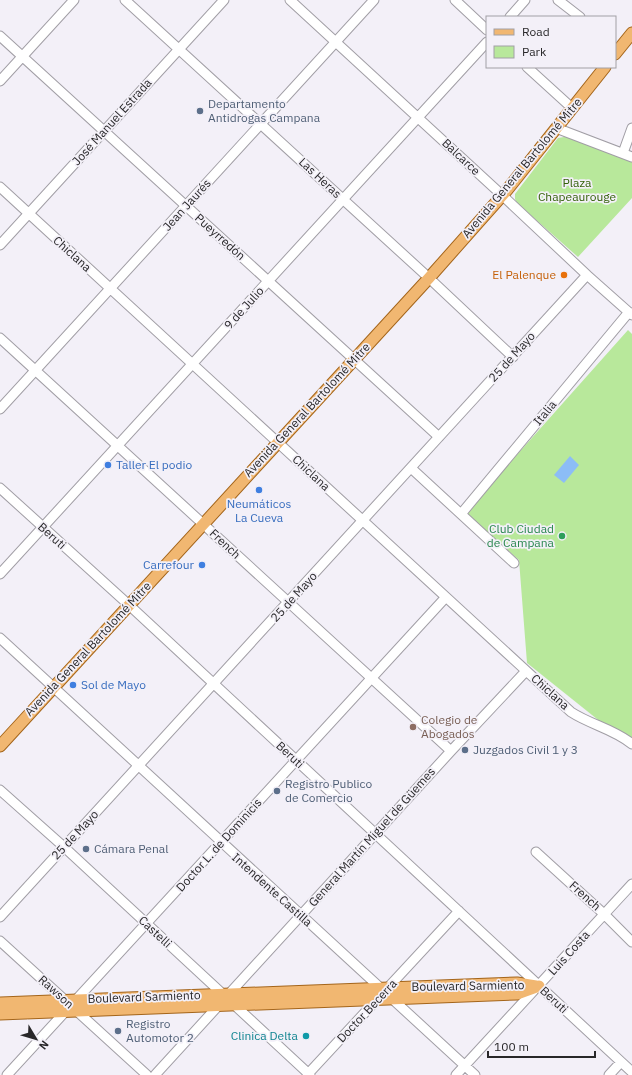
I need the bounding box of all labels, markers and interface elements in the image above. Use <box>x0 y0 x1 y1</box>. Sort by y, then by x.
legend <box>486 16 616 68</box>
text: Road <box>522 24 550 39</box>
text: Park <box>522 44 547 59</box>
street label: José Manuel Estrada <box>69 75 155 168</box>
street label: Avenida General Bartolomé Mitre <box>459 94 585 241</box>
place label: Departamento Antidrogas Campana <box>208 96 321 125</box>
marker: Departamento Antidrogas Campana <box>195 106 205 116</box>
street label: Balcarce <box>439 135 484 178</box>
street label: Las Heras <box>296 154 345 201</box>
street label: Jean Jaurés <box>159 175 214 234</box>
park label: Plaza Chapeaurouge <box>538 175 616 204</box>
street label: Pueyrredón <box>192 210 249 263</box>
street label: Chiclana <box>50 233 95 275</box>
place label: El Palenque <box>492 267 556 282</box>
marker: El Palenque <box>559 270 569 280</box>
street label: 9 de Julio <box>221 283 267 332</box>
street label: 25 de Mayo <box>485 328 538 385</box>
street label: Avenida General Bartolomé Mitre <box>240 339 373 480</box>
street label: Italia <box>530 397 560 428</box>
street label: Chiclana <box>289 451 334 494</box>
place label: Taller El podio <box>116 457 192 472</box>
marker: Taller El podio <box>103 460 113 470</box>
marker: Neumáticos La Cueva <box>254 485 264 495</box>
place label: Neumáticos La Cueva <box>227 496 291 525</box>
street label: Beruti <box>35 519 70 552</box>
place label: Club Ciudad de Campana <box>487 521 555 550</box>
street label: French <box>207 526 244 562</box>
marker: Club Ciudad de Campana <box>557 531 567 541</box>
place label: Carrefour <box>143 557 195 572</box>
marker: Carrefour <box>197 560 207 570</box>
street label: 25 de Mayo <box>267 568 320 625</box>
street label: Avenida General Bartolomé Mitre <box>21 578 154 719</box>
street label: Chiclana <box>528 671 573 713</box>
place label: Sol de Mayo <box>81 677 146 692</box>
marker: Sol de Mayo <box>68 680 78 690</box>
place label: Colegio de Abogados <box>421 712 478 741</box>
marker: Colegio de Abogados <box>408 722 418 732</box>
street label: Beruti <box>273 738 307 771</box>
place label: Juzgados Civil 1 y 3 <box>473 742 578 757</box>
marker: Juzgados Civil 1 y 3 <box>460 745 470 755</box>
street label: General Martín Miguel de Güemes <box>305 764 438 909</box>
place label: Registro Publico de Comercio <box>285 776 373 805</box>
marker: Registro Publico de Comercio <box>272 786 282 796</box>
street label: Doctor L. de Dominicis <box>173 795 265 895</box>
street label: 25 de Mayo <box>48 807 102 863</box>
place label: Cámara Penal <box>94 841 168 856</box>
marker: Cámara Penal <box>81 844 91 854</box>
street label: Intendente Castilla <box>229 850 316 930</box>
street label: French <box>567 878 604 914</box>
street label: Castelli <box>136 913 175 951</box>
street label: Luis Costa <box>545 927 593 978</box>
street label: Rawson <box>36 972 77 1011</box>
street label: Doctor Becerra <box>334 975 400 1045</box>
street label: Boulevard Sarmiento <box>411 977 525 994</box>
street label: Beruti <box>537 983 571 1016</box>
street label: Boulevard Sarmiento <box>87 987 201 1006</box>
place label: Registro Automotor 2 <box>126 1016 194 1045</box>
north arrow <box>16 1019 56 1059</box>
marker: Registro Automotor 2 <box>113 1026 123 1036</box>
place label: Clinica Delta <box>231 1028 299 1043</box>
marker: Clinica Delta <box>301 1031 311 1041</box>
scale bar <box>488 1033 595 1059</box>
text: N <box>36 1038 52 1053</box>
text: 100 m <box>494 1039 529 1054</box>

